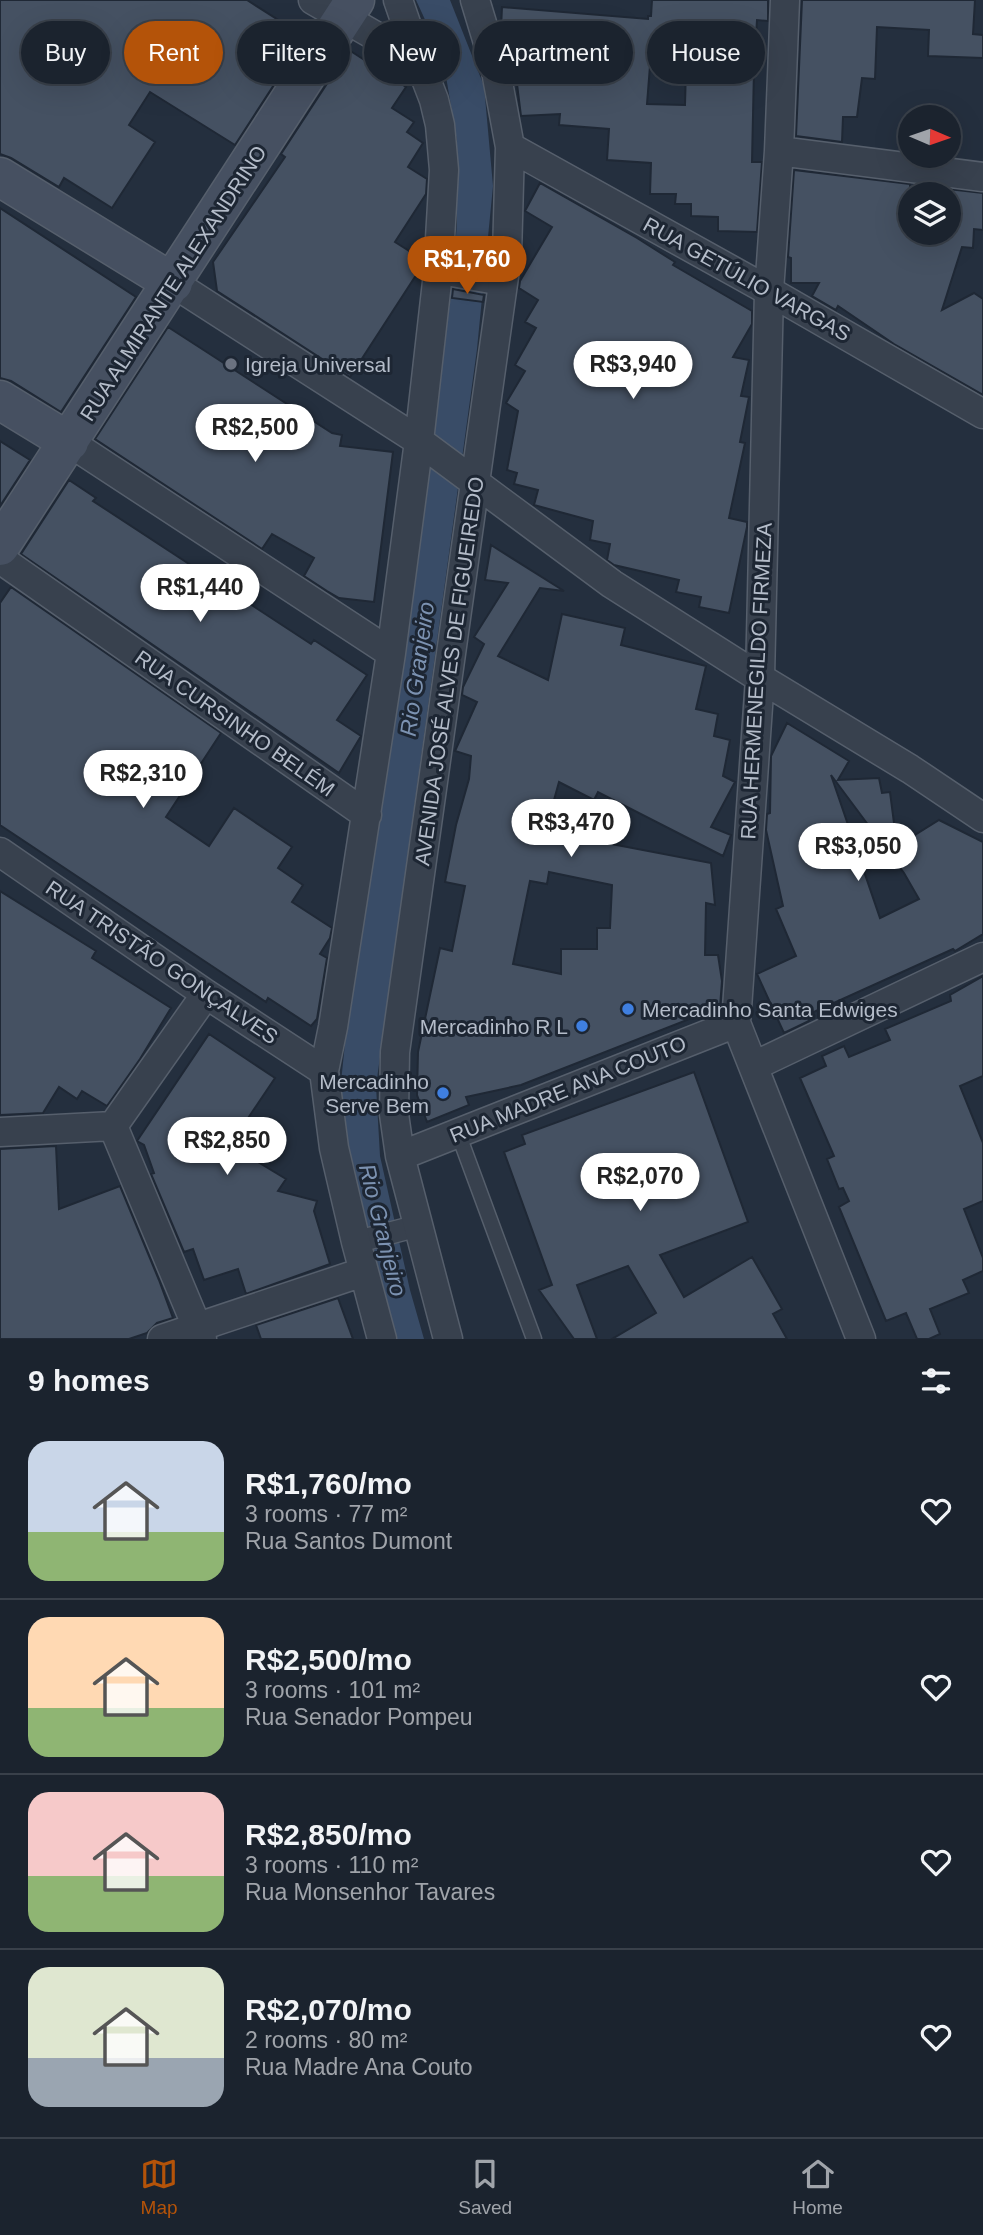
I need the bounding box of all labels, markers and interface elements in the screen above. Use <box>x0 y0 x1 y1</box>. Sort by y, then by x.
chip: Buy <box>21 21 110 84</box>
chip: Rent <box>124 21 223 84</box>
chip: Filters <box>237 21 350 84</box>
chip: New <box>364 21 460 84</box>
chip: Apartment <box>474 21 633 84</box>
chip: House <box>647 21 765 84</box>
north arrow <box>898 105 961 168</box>
map controls <box>898 105 961 245</box>
street label: RUA ALMIRANTE ALEXANDRINO <box>75 141 271 425</box>
button: layers <box>898 182 961 245</box>
street label: RUA GETÚLIO VARGAS <box>640 212 854 346</box>
pin: R$1,760 <box>402 236 532 296</box>
text: R$1,760 <box>424 246 510 272</box>
pin: R$3,940 <box>568 342 698 401</box>
text: R$3,940 <box>590 351 676 377</box>
place label: Igreja Universal <box>245 353 391 376</box>
marker: Igreja Universal <box>223 356 239 372</box>
pin: R$2,500 <box>190 405 320 464</box>
text: R$2,500 <box>212 414 298 440</box>
street label: AVENIDA JOSÉ ALVES DE FIGUEIREDO <box>410 475 488 867</box>
street label: RUA HERMENEGILDO FIRMEZA <box>736 522 776 840</box>
pin: R$1,440 <box>135 564 265 624</box>
text: R$1,440 <box>157 574 243 600</box>
water label: Rio Granjeiro <box>395 600 439 738</box>
street label: RUA CURSINHO BELÉM <box>131 645 339 801</box>
pin: R$2,310 <box>78 750 208 810</box>
text: R$2,310 <box>100 760 186 786</box>
pin: R$3,470 <box>506 800 636 859</box>
text: R$3,470 <box>528 809 614 835</box>
pin: R$3,050 <box>793 824 923 883</box>
text: R$3,050 <box>815 833 901 859</box>
street label: RUA TRISTÃO GONÇALVES <box>42 876 282 1048</box>
place label: Mercadinho Santa Edwiges <box>642 998 898 1021</box>
marker: Mercadinho Santa Edwiges <box>620 1001 636 1017</box>
place label: Mercadinho R L <box>420 1015 568 1038</box>
marker: Mercadinho R L <box>574 1018 590 1034</box>
street label: RUA MADRE ANA COUTO <box>446 1031 690 1147</box>
place label: Mercadinho Serve Bem <box>319 1070 429 1117</box>
marker: Mercadinho Serve Bem <box>435 1085 451 1101</box>
pin: R$2,850 <box>162 1118 292 1177</box>
text: R$2,850 <box>184 1127 270 1153</box>
pin: R$2,070 <box>575 1154 705 1213</box>
water label: Rio Granjeiro <box>354 1161 412 1299</box>
text: R$2,070 <box>597 1163 683 1189</box>
icon: filters <box>917 1362 955 1400</box>
text: 9 homes <box>28 1364 150 1397</box>
text: R$1,760/mo <box>245 1467 412 1500</box>
icon: home <box>84 1469 168 1553</box>
icon: heart <box>917 1492 955 1530</box>
text: 3 rooms · 77 m² <box>245 1501 407 1527</box>
text: Rua Santos Dumont <box>245 1528 452 1554</box>
text: R$2,500/mo <box>245 1643 412 1676</box>
icon: home <box>84 1645 168 1729</box>
icon: heart <box>917 1668 955 1706</box>
text: 3 rooms · 101 m² <box>245 1677 420 1703</box>
text: Rua Senador Pompeu <box>245 1704 473 1730</box>
text: R$2,850/mo <box>245 1818 412 1851</box>
icon: home <box>84 1820 168 1904</box>
icon: heart <box>917 1843 955 1881</box>
text: 3 rooms · 110 m² <box>245 1852 418 1878</box>
text: Rua Monsenhor Tavares <box>245 1879 495 1905</box>
text: R$2,070/mo <box>245 1993 412 2026</box>
icon: home <box>84 1995 168 2079</box>
icon: heart <box>917 2018 955 2056</box>
text: 2 rooms · 80 m² <box>245 2027 407 2053</box>
text: Rua Madre Ana Couto <box>245 2054 473 2080</box>
tab: Map <box>140 2155 178 2219</box>
tab: Saved <box>458 2155 512 2219</box>
tab: Home <box>792 2155 843 2219</box>

